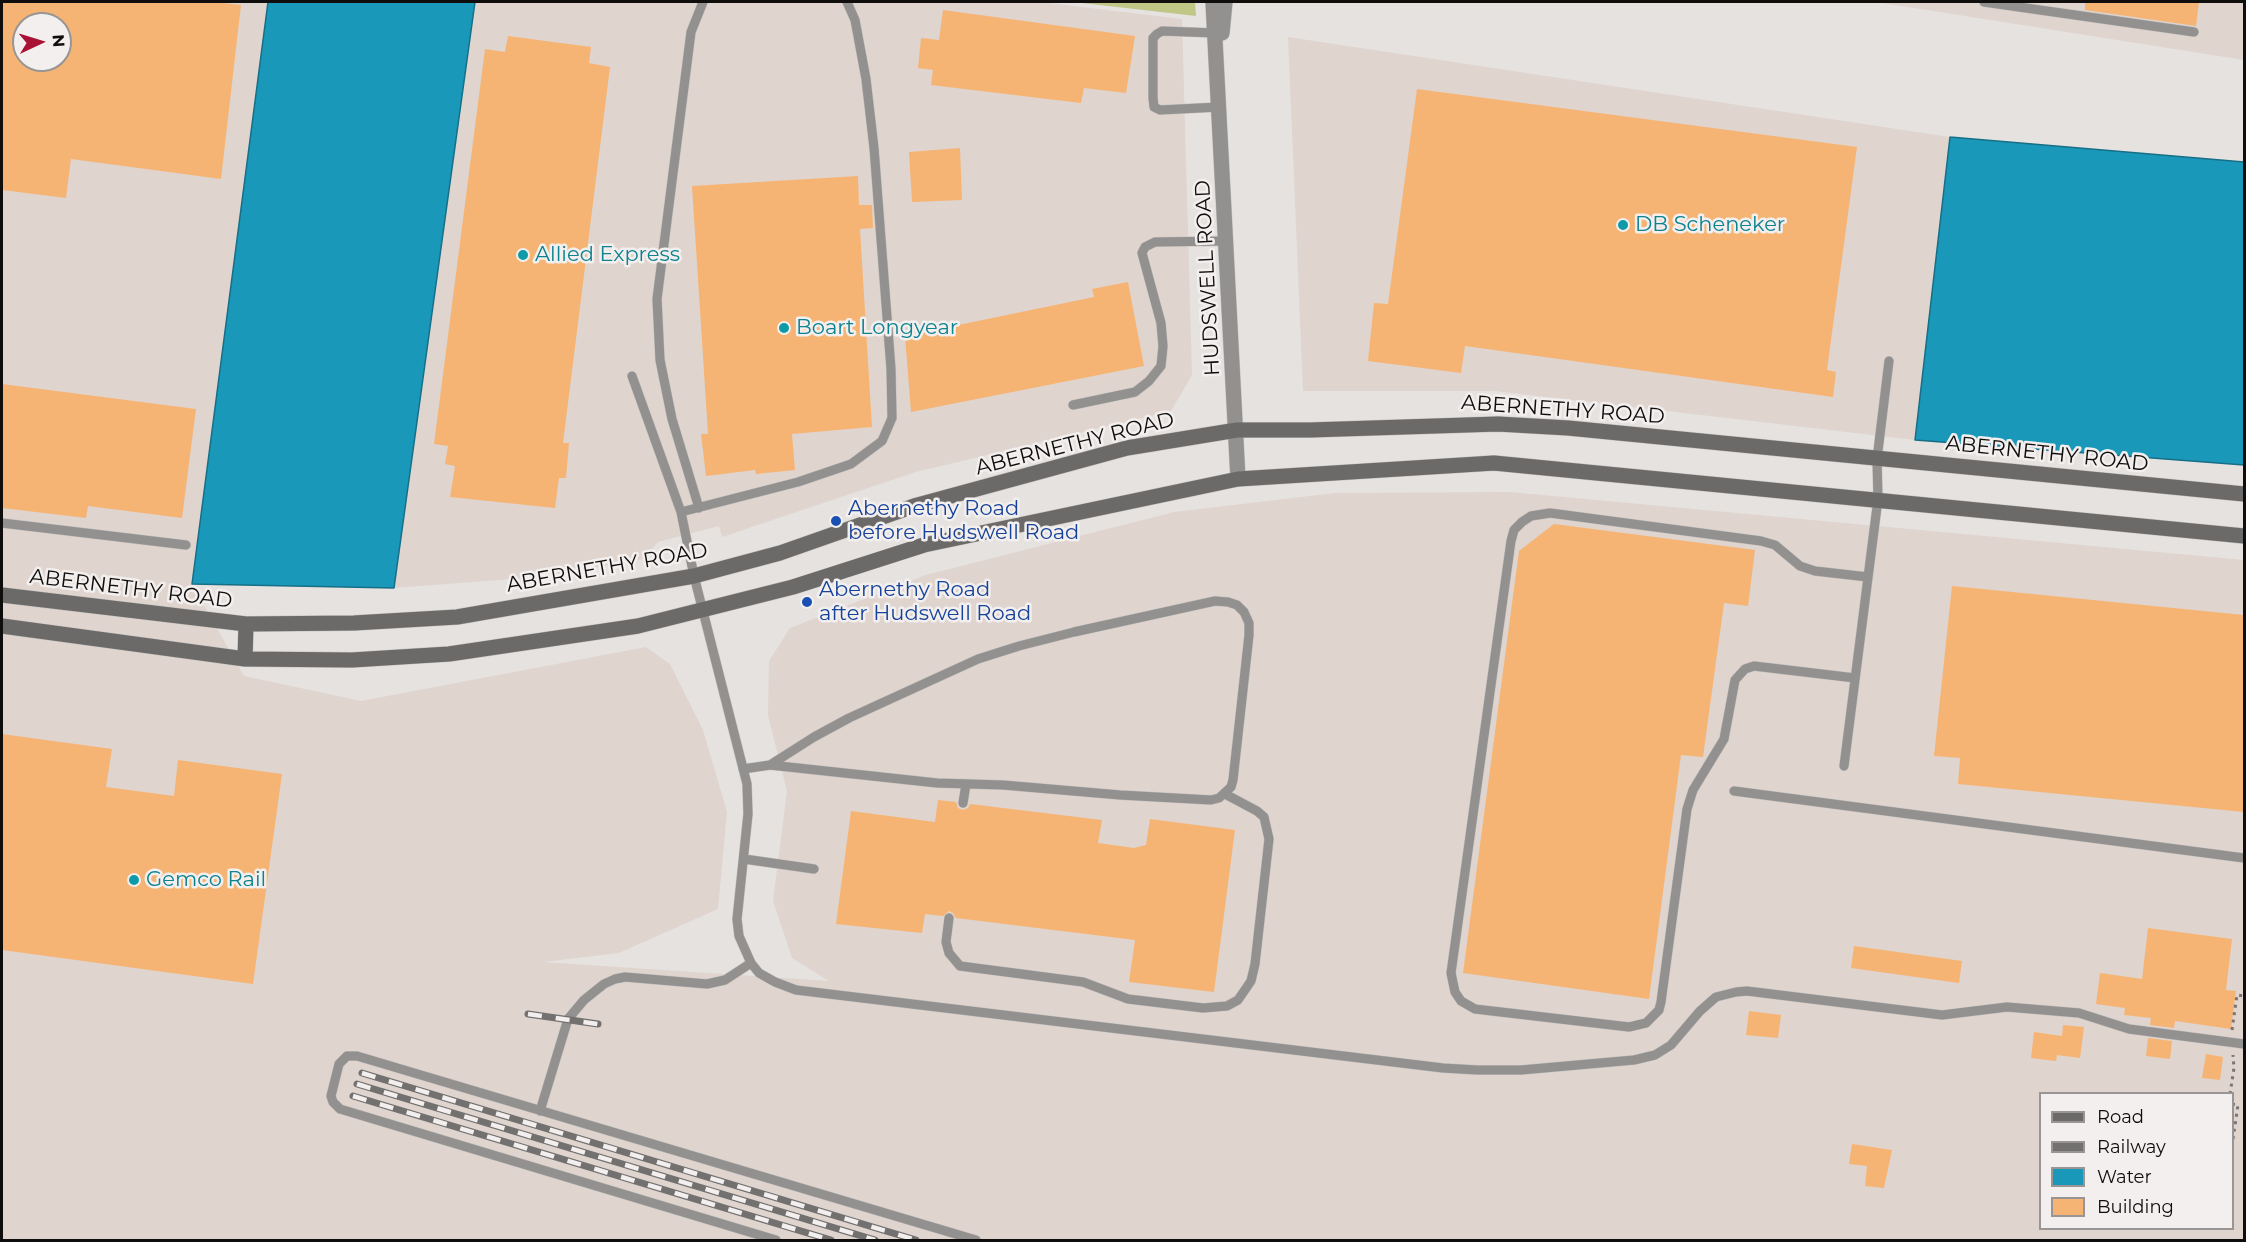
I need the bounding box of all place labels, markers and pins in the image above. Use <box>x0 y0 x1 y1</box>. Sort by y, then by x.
place label: DB Scheneker <box>1635 212 1785 238</box>
marker: DB Scheneker <box>1616 218 1630 232</box>
place label: Allied Express <box>535 242 680 268</box>
marker: Allied Express <box>516 248 530 262</box>
place label: Boart Longyear <box>796 315 958 341</box>
marker: Boart Longyear <box>777 321 791 335</box>
place label: Abernethy Road before Hudswell Road <box>848 496 1079 546</box>
marker: Abernethy Road before Hudswell Road <box>829 514 843 528</box>
place label: Abernethy Road after Hudswell Road <box>819 577 1031 627</box>
marker: Abernethy Road after Hudswell Road <box>800 595 814 609</box>
place label: Gemco Rail <box>146 867 266 893</box>
marker: Gemco Rail <box>127 873 141 887</box>

